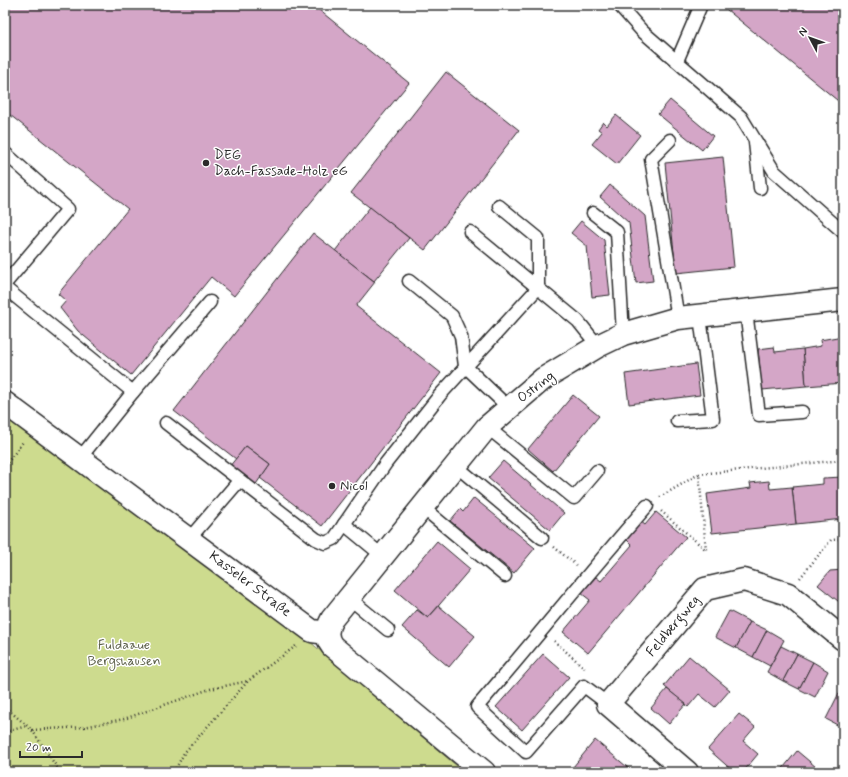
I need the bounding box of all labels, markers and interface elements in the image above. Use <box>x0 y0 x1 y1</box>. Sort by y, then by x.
north arrow <box>790 18 830 58</box>
text: N <box>796 25 811 39</box>
place label: DEG Dach-Fassade-Holz eG <box>214 146 348 180</box>
marker: DEG Dach-Fassade-Holz eG <box>201 158 211 168</box>
street label: Ostring <box>514 367 559 408</box>
place label: Nicol <box>340 477 368 495</box>
marker: Nicol <box>327 481 337 491</box>
street label: Kasseler Straße <box>205 547 295 621</box>
street label: Feldbergweg <box>642 592 706 662</box>
park label: Fuldaaue Bergshausen <box>87 636 161 671</box>
scale bar <box>20 733 82 759</box>
text: 20 m <box>26 740 52 756</box>

